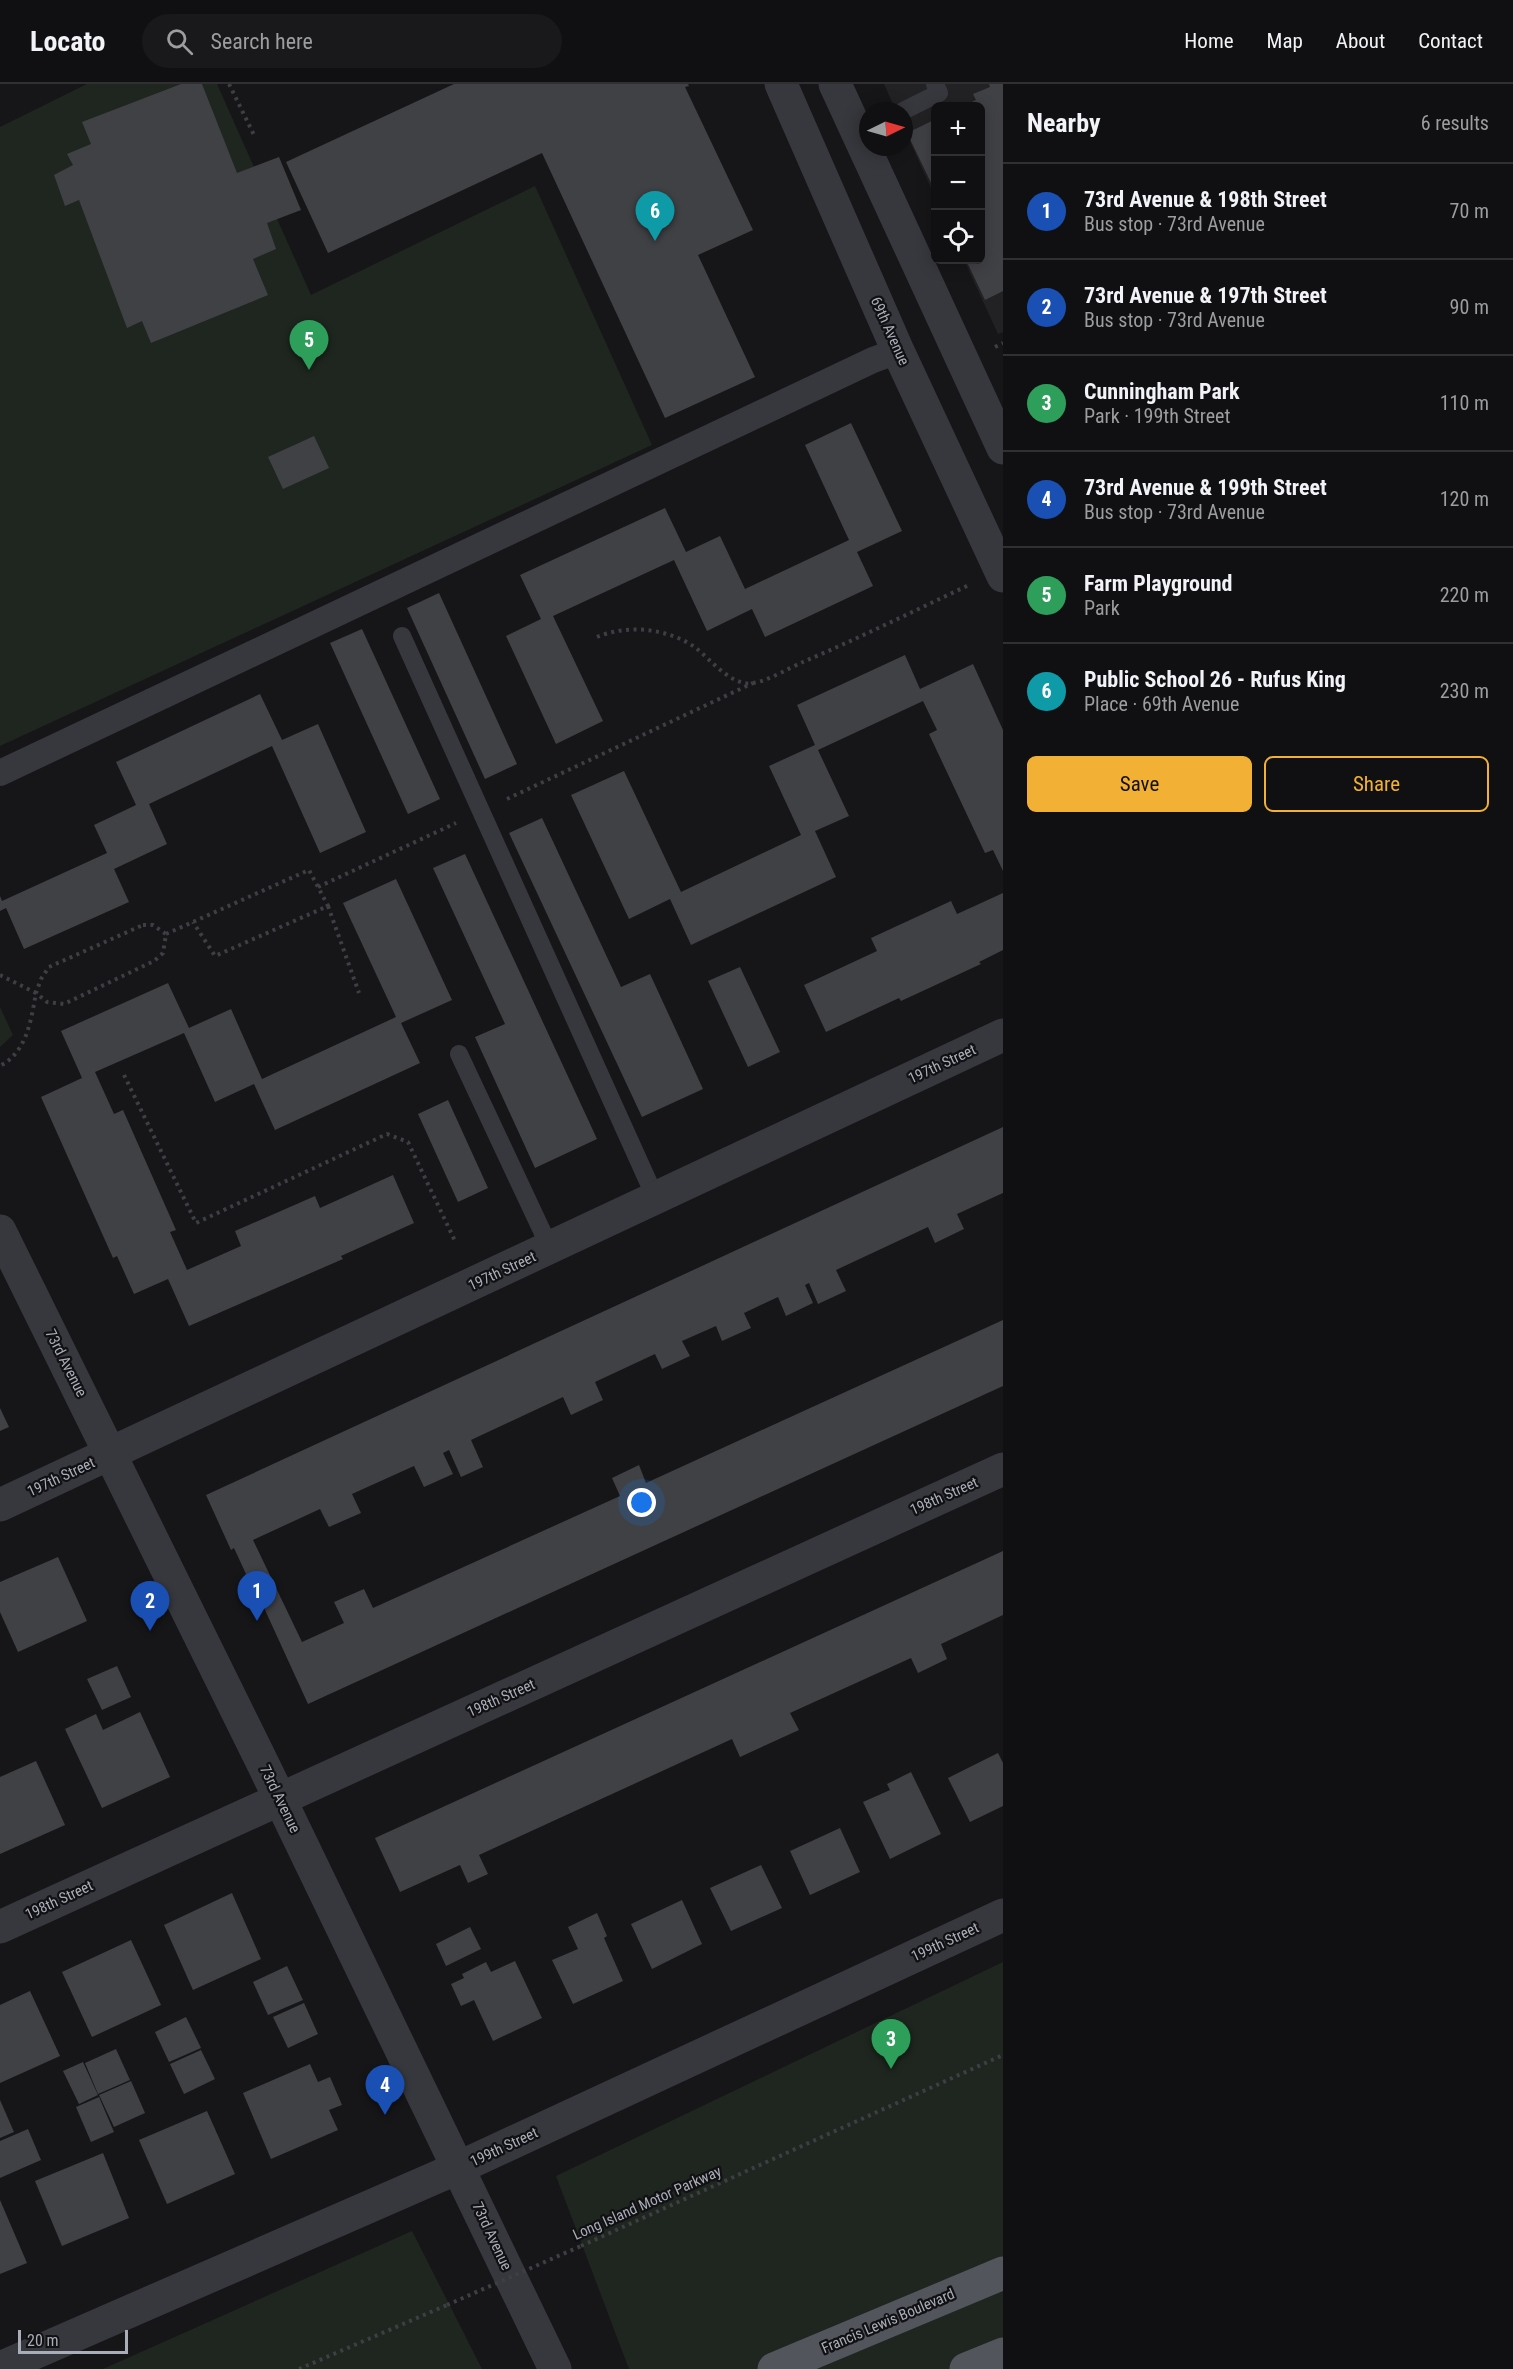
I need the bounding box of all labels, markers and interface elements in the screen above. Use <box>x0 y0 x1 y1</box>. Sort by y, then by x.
search box <box>142 14 562 68</box>
text: Locato <box>30 25 106 58</box>
icon: search <box>163 25 196 58</box>
text: Search here <box>211 29 313 54</box>
text: Home <box>1184 29 1234 53</box>
text: Map <box>1267 29 1303 53</box>
text: About <box>1336 29 1385 53</box>
text: Contact <box>1418 29 1483 53</box>
north arrow <box>859 102 913 156</box>
map controls <box>931 102 985 264</box>
button: + <box>931 102 985 156</box>
text: Nearby <box>1027 108 1101 138</box>
text: 6 results <box>1421 111 1489 135</box>
button: − <box>931 156 985 210</box>
text: 73rd Avenue & 198th Street <box>1084 187 1327 212</box>
pin: 6 <box>636 192 674 241</box>
text: 1 <box>1041 199 1052 223</box>
text: 70 m <box>1450 199 1489 223</box>
button: locate <box>931 210 985 264</box>
text: Bus stop · 73rd Avenue <box>1084 212 1265 236</box>
text: 73rd Avenue & 197th Street <box>1084 283 1327 308</box>
street label: 69th Avenue <box>867 294 913 368</box>
text: 2 <box>1041 295 1052 319</box>
text: 90 m <box>1450 295 1489 319</box>
text: Bus stop · 73rd Avenue <box>1084 308 1265 332</box>
pin: 5 <box>290 320 328 370</box>
text: Cunningham Park <box>1084 379 1240 404</box>
text: 3 <box>1041 391 1052 415</box>
text: 110 m <box>1440 391 1489 415</box>
text: Park · 199th Street <box>1084 404 1230 428</box>
text: 73rd Avenue & 199th Street <box>1084 475 1327 500</box>
text: 4 <box>1041 487 1052 511</box>
text: 120 m <box>1440 487 1489 511</box>
text: Bus stop · 73rd Avenue <box>1084 500 1265 524</box>
text: Farm Playground <box>1084 571 1233 596</box>
text: 5 <box>1041 583 1052 607</box>
text: 220 m <box>1440 583 1489 607</box>
text: Park <box>1084 596 1120 620</box>
text: Public School 26 - Rufus King <box>1084 667 1346 692</box>
text: 6 <box>1041 679 1052 703</box>
text: 230 m <box>1440 679 1489 703</box>
text: Place · 69th Avenue <box>1084 692 1239 716</box>
button: Save <box>1027 756 1252 812</box>
button: Share <box>1264 756 1489 812</box>
street label: 197th Street <box>905 1041 979 1087</box>
street label: 197th Street <box>465 1248 539 1294</box>
street label: 73rd Avenue <box>41 1326 91 1400</box>
street label: 197th Street <box>24 1454 98 1500</box>
street label: 198th Street <box>907 1473 981 1519</box>
your location <box>627 1488 656 1517</box>
pin: 1 <box>238 1572 276 1621</box>
pin: 2 <box>130 1582 170 1631</box>
street label: 198th Street <box>464 1675 538 1721</box>
street label: 73rd Avenue <box>256 1762 304 1836</box>
street label: 198th Street <box>22 1877 96 1923</box>
street label: 199th Street <box>908 1919 982 1965</box>
pin: 3 <box>872 2020 910 2069</box>
pin: 4 <box>366 2066 404 2115</box>
street label: 199th Street <box>467 2124 541 2170</box>
street label: Long Island Motor Parkway <box>570 2162 724 2244</box>
street label: 73rd Avenue <box>468 2199 516 2273</box>
street label: Francis Lewis Boulevard <box>819 2285 957 2357</box>
scale bar <box>18 2327 128 2354</box>
text: 20 m <box>27 2331 59 2350</box>

